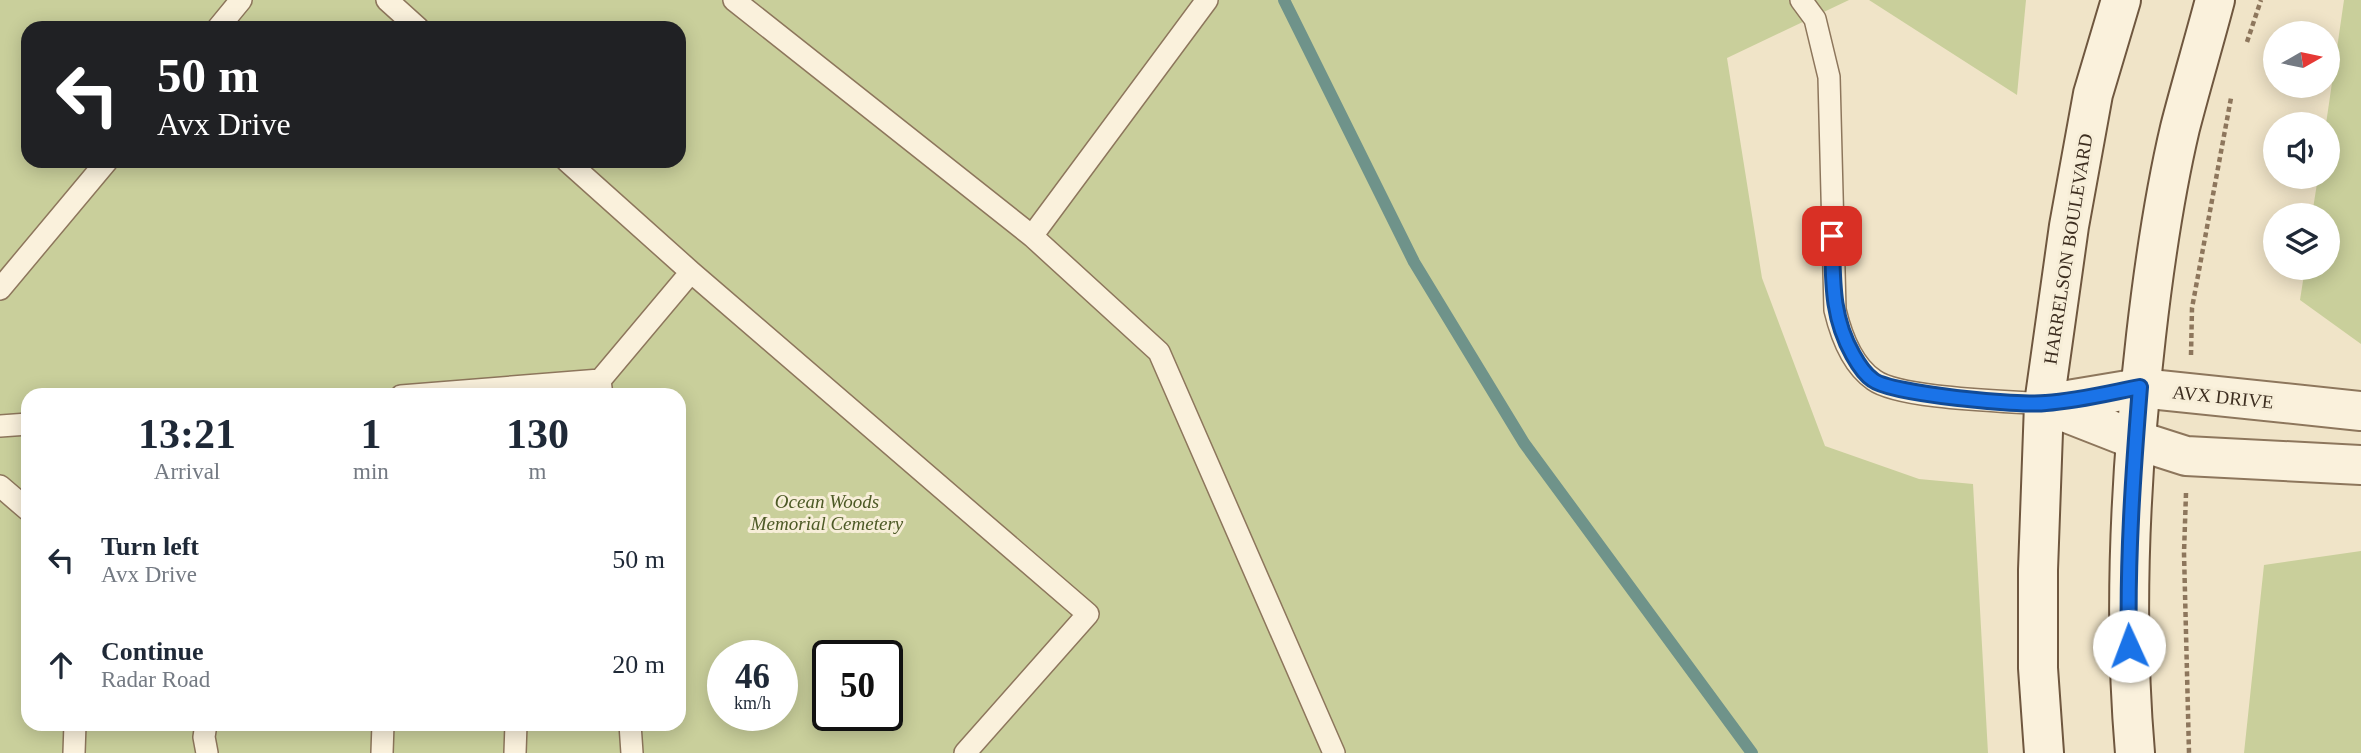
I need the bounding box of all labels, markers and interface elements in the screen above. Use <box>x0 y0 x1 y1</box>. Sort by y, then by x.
north arrow <box>2263 21 2340 98</box>
map controls <box>2263 21 2340 280</box>
text: 50 m <box>157 48 259 103</box>
icon: left <box>42 49 133 140</box>
text: Avx Drive <box>157 106 291 142</box>
button: sound <box>2263 112 2340 189</box>
street label: HARRELSON BOULEVARD <box>2039 132 2097 366</box>
button: layers <box>2263 203 2340 280</box>
pin <box>1802 206 1862 266</box>
icon: arrive <box>1813 217 1851 255</box>
street label: AVX DRIVE <box>2171 381 2275 413</box>
text: 13:21 <box>138 411 236 457</box>
text: 1 <box>360 411 381 457</box>
text: 130 <box>506 411 569 457</box>
text: Arrival <box>154 459 220 484</box>
text: min <box>353 459 389 484</box>
text: m <box>528 459 546 484</box>
park label: Ocean Woods Memorial Cemetery <box>750 491 904 534</box>
text: Turn left <box>101 532 199 561</box>
icon: left <box>42 541 80 579</box>
text: 50 m <box>612 545 665 574</box>
text: Avx Drive <box>101 562 197 587</box>
position arrow <box>2092 609 2166 683</box>
text: Continue <box>101 637 204 666</box>
speed limit sign: 50 <box>812 640 903 731</box>
icon: ahead <box>42 646 80 684</box>
text: 20 m <box>612 650 665 679</box>
text: 46 <box>735 657 770 696</box>
text: Radar Road <box>101 667 210 692</box>
text: km/h <box>734 693 771 713</box>

